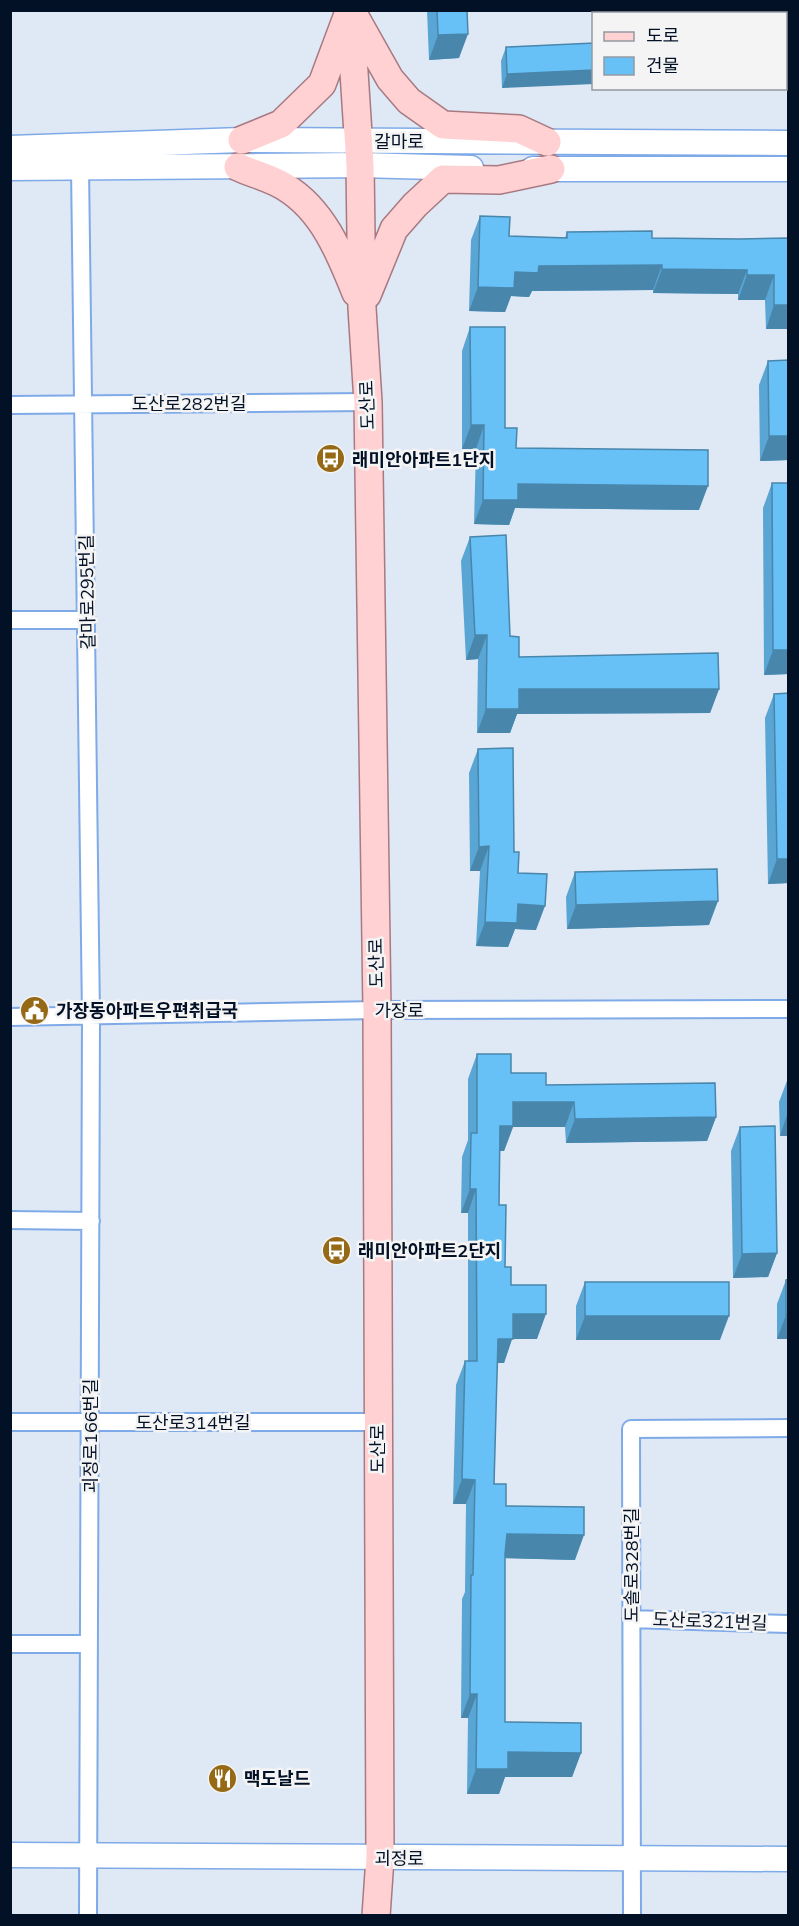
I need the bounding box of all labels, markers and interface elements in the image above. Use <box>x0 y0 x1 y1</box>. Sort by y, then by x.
legend <box>592 12 787 90</box>
text: 도로 <box>646 24 679 47</box>
text: 건물 <box>646 54 679 77</box>
street label: 갈마로 <box>374 130 424 153</box>
street label: 도산로 <box>355 380 379 430</box>
street label: 도산로282번길 <box>131 392 247 415</box>
bus stop icon: 래미안아파트1단지 <box>315 443 347 475</box>
place label: 래미안아파트1단지 <box>352 448 495 471</box>
street label: 갈마로295번길 <box>74 534 100 650</box>
street label: 도산로 <box>364 938 388 988</box>
public building icon: 가장동아파트우편취급국 <box>19 994 51 1026</box>
place label: 가장동아파트우편취급국 <box>56 999 238 1022</box>
street label: 가장로 <box>374 999 424 1022</box>
bus stop icon: 래미안아파트2단지 <box>321 1234 353 1266</box>
place label: 래미안아파트2단지 <box>358 1239 501 1262</box>
street label: 괴정로166번길 <box>79 1378 102 1494</box>
street label: 도산로314번길 <box>135 1411 251 1434</box>
street label: 도산로 <box>366 1424 389 1474</box>
street label: 도솔로328번길 <box>620 1507 643 1623</box>
street label: 도산로321번길 <box>652 1607 768 1635</box>
restaurant icon: 맥도날드 <box>207 1762 239 1794</box>
place label: 맥도날드 <box>244 1767 310 1790</box>
street label: 괴정로 <box>374 1847 424 1870</box>

